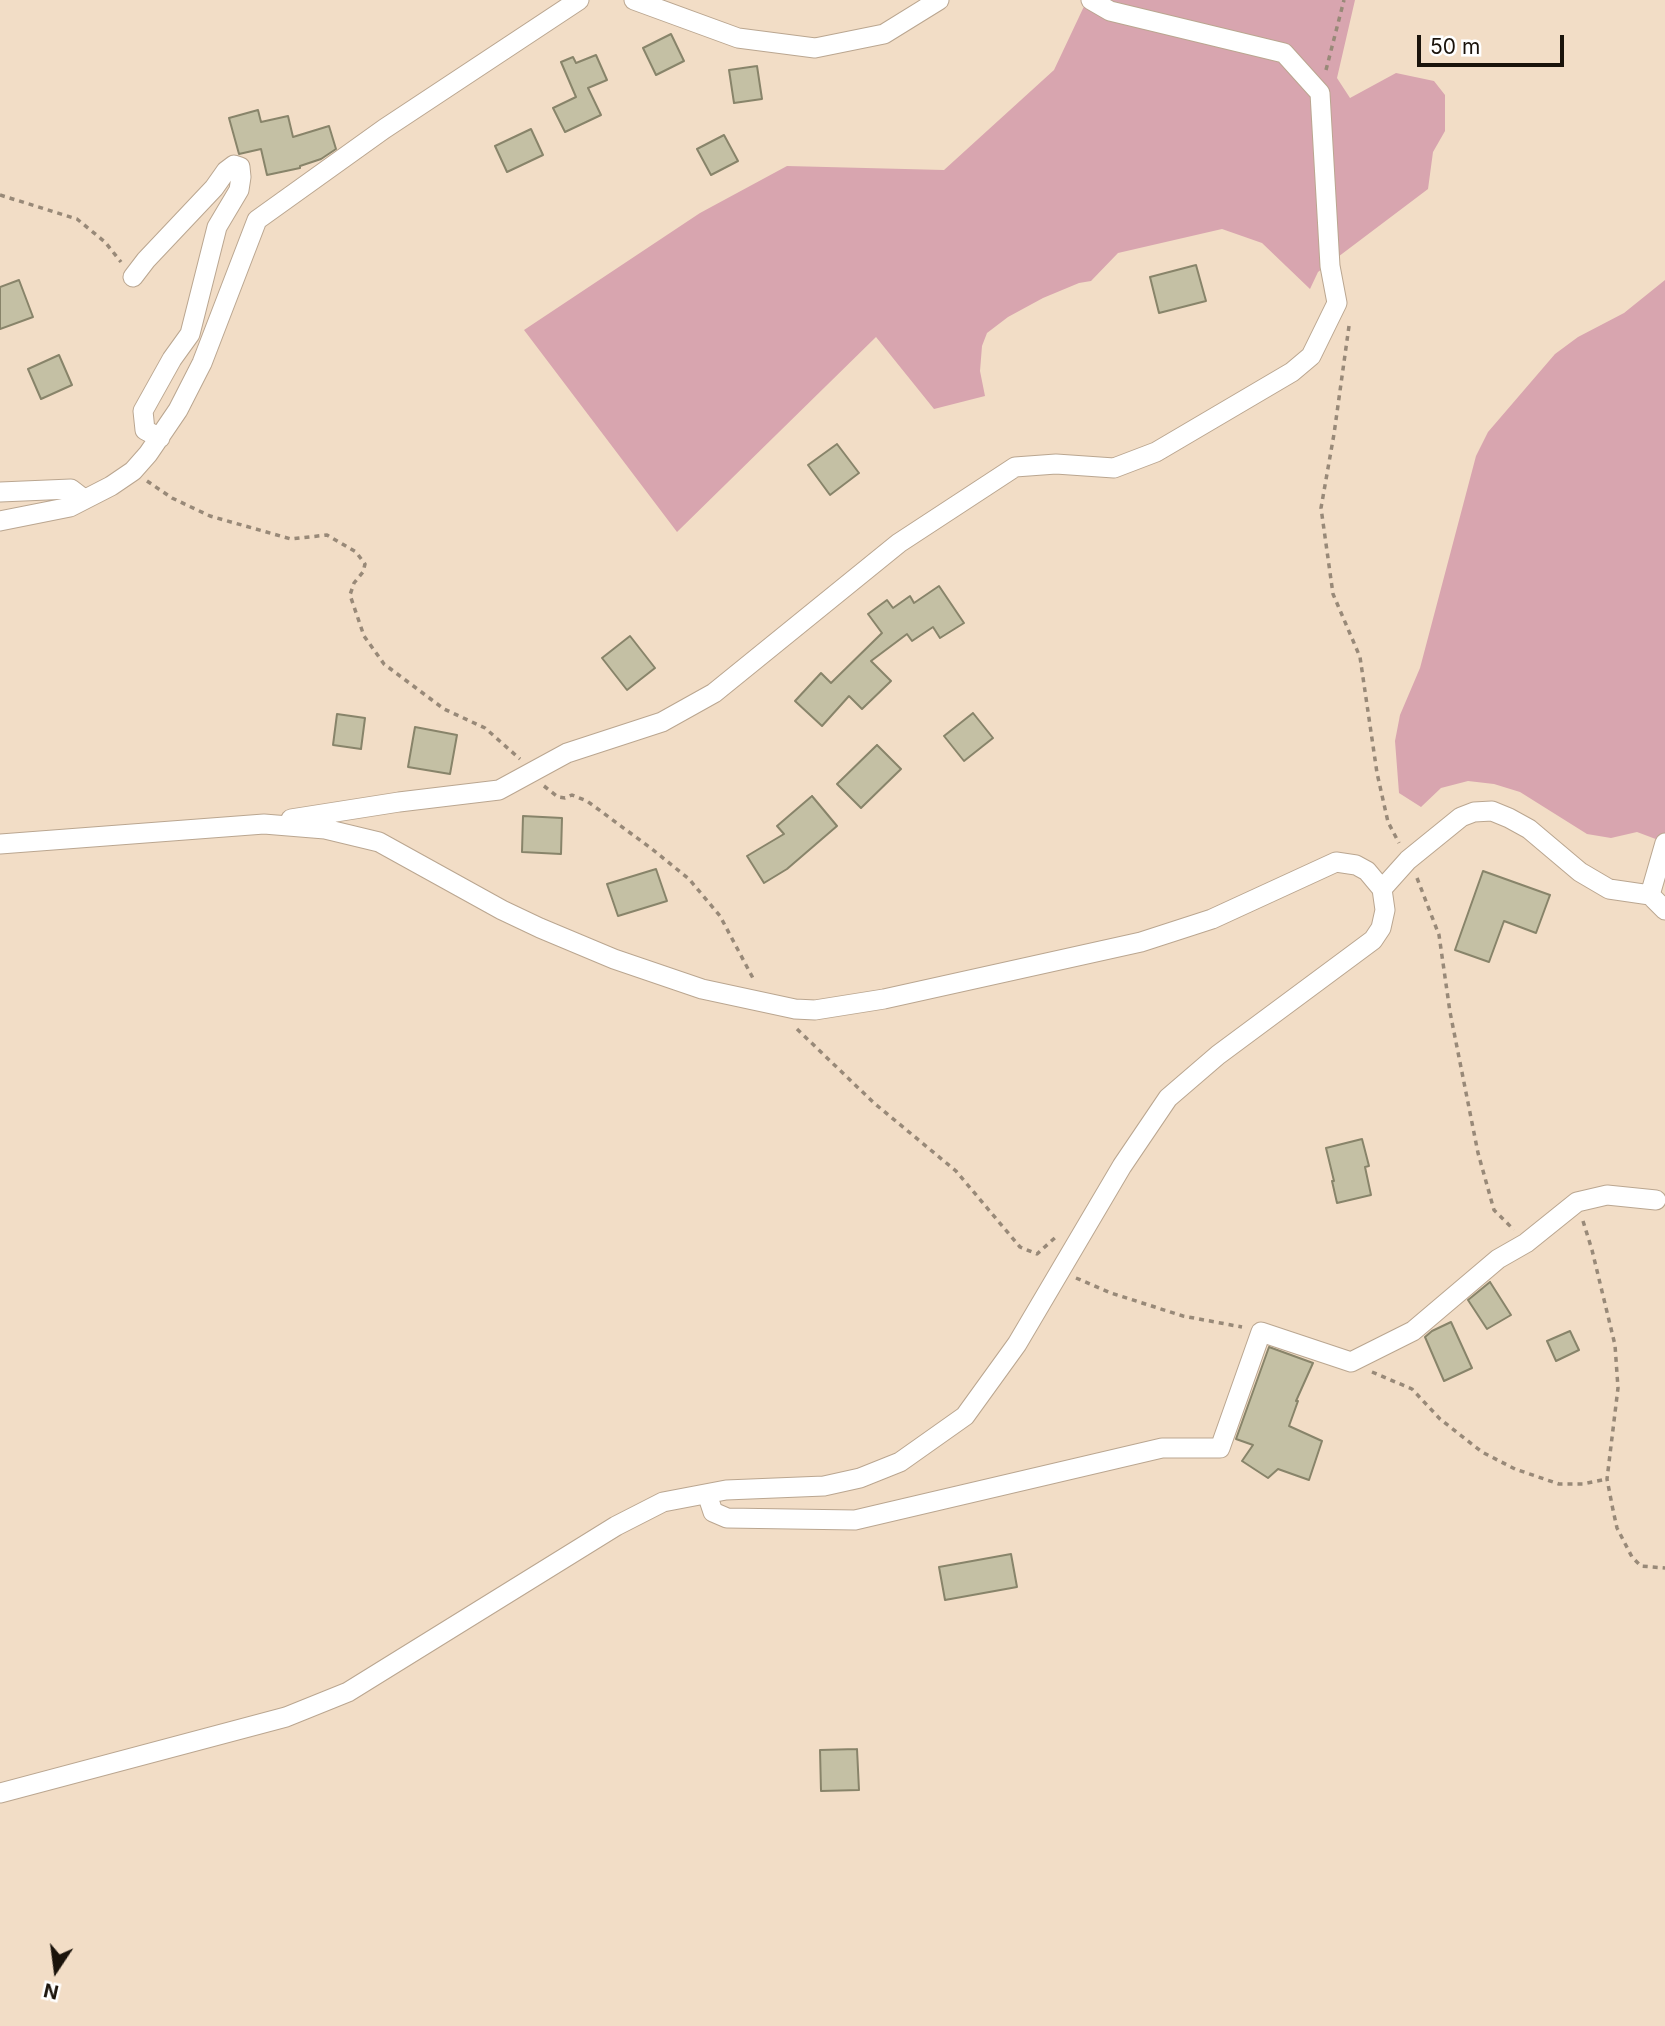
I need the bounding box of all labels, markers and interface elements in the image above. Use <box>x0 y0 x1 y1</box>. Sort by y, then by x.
scale bar <box>1420 21 1567 65</box>
text: 50 m <box>1430 34 1480 59</box>
north arrow <box>21 1935 91 2005</box>
text: N <box>42 1978 61 2004</box>

